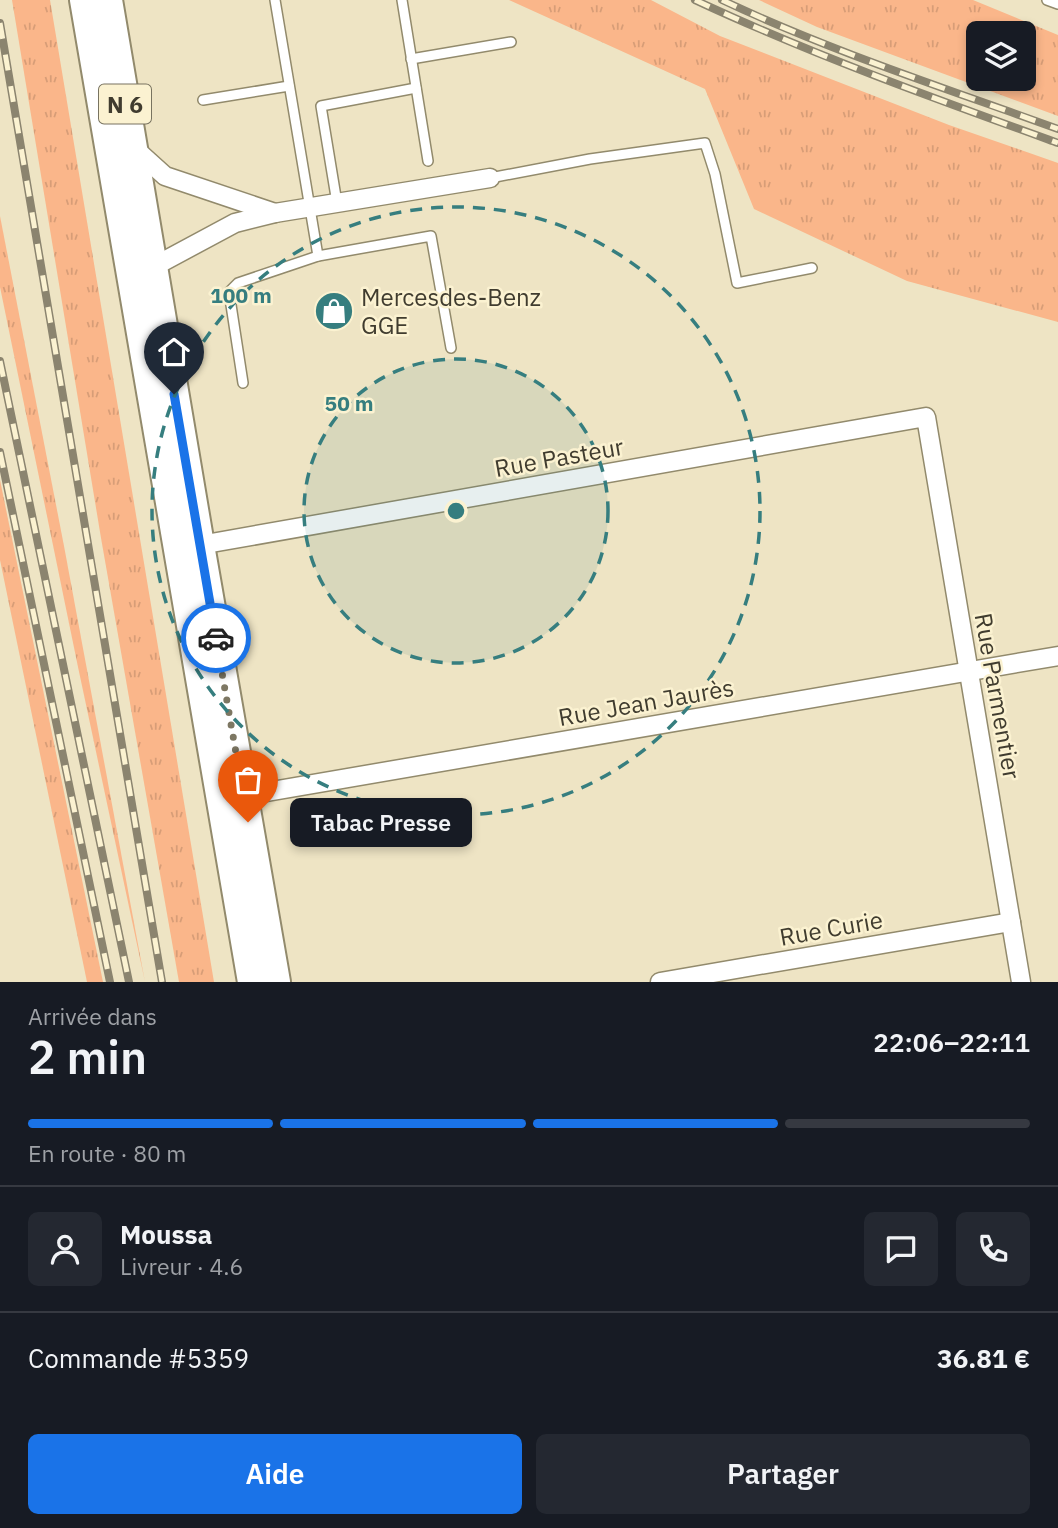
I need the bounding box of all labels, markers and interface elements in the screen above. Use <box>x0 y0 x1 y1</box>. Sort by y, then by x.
map controls <box>966 21 1036 91</box>
button: layers <box>966 21 1036 91</box>
road number: N 6 <box>99 85 151 124</box>
text: 100 m <box>210 281 272 309</box>
place label: Mercesdes-Benz GGE <box>361 281 541 341</box>
shop icon: Mercesdes-Benz GGE <box>313 290 355 332</box>
pin <box>144 322 204 394</box>
icon: home <box>155 333 193 371</box>
text: 50 m <box>325 389 373 417</box>
street label: Rue Pasteur <box>492 430 626 484</box>
centre of rings <box>444 499 468 523</box>
courier <box>181 603 251 673</box>
street label: Rue Parmentier <box>968 611 1028 782</box>
icon: car <box>197 619 235 657</box>
street label: Rue Jean Jaurès <box>556 671 736 733</box>
pin <box>218 750 278 822</box>
icon: bag <box>229 761 267 799</box>
callout: Tabac Presse <box>290 798 472 846</box>
text: Tabac Presse <box>311 807 451 837</box>
street label: Rue Curie <box>777 903 885 953</box>
text: Arrivée dans <box>28 1001 157 1031</box>
text: 22:06–22:11 <box>873 1025 1030 1059</box>
text: 2 min <box>28 1027 147 1087</box>
text: En route · 80 m <box>28 1138 186 1168</box>
button: person <box>28 1212 102 1286</box>
button: chat <box>864 1212 938 1286</box>
button: phone <box>956 1212 1030 1286</box>
text: Moussa <box>120 1217 212 1251</box>
text: Livreur · 4.6 <box>120 1251 243 1281</box>
text: Commande #5359 <box>28 1341 249 1375</box>
text: 36.81 € <box>937 1341 1030 1375</box>
button: Aide <box>28 1434 522 1514</box>
button: Partager <box>536 1434 1030 1514</box>

